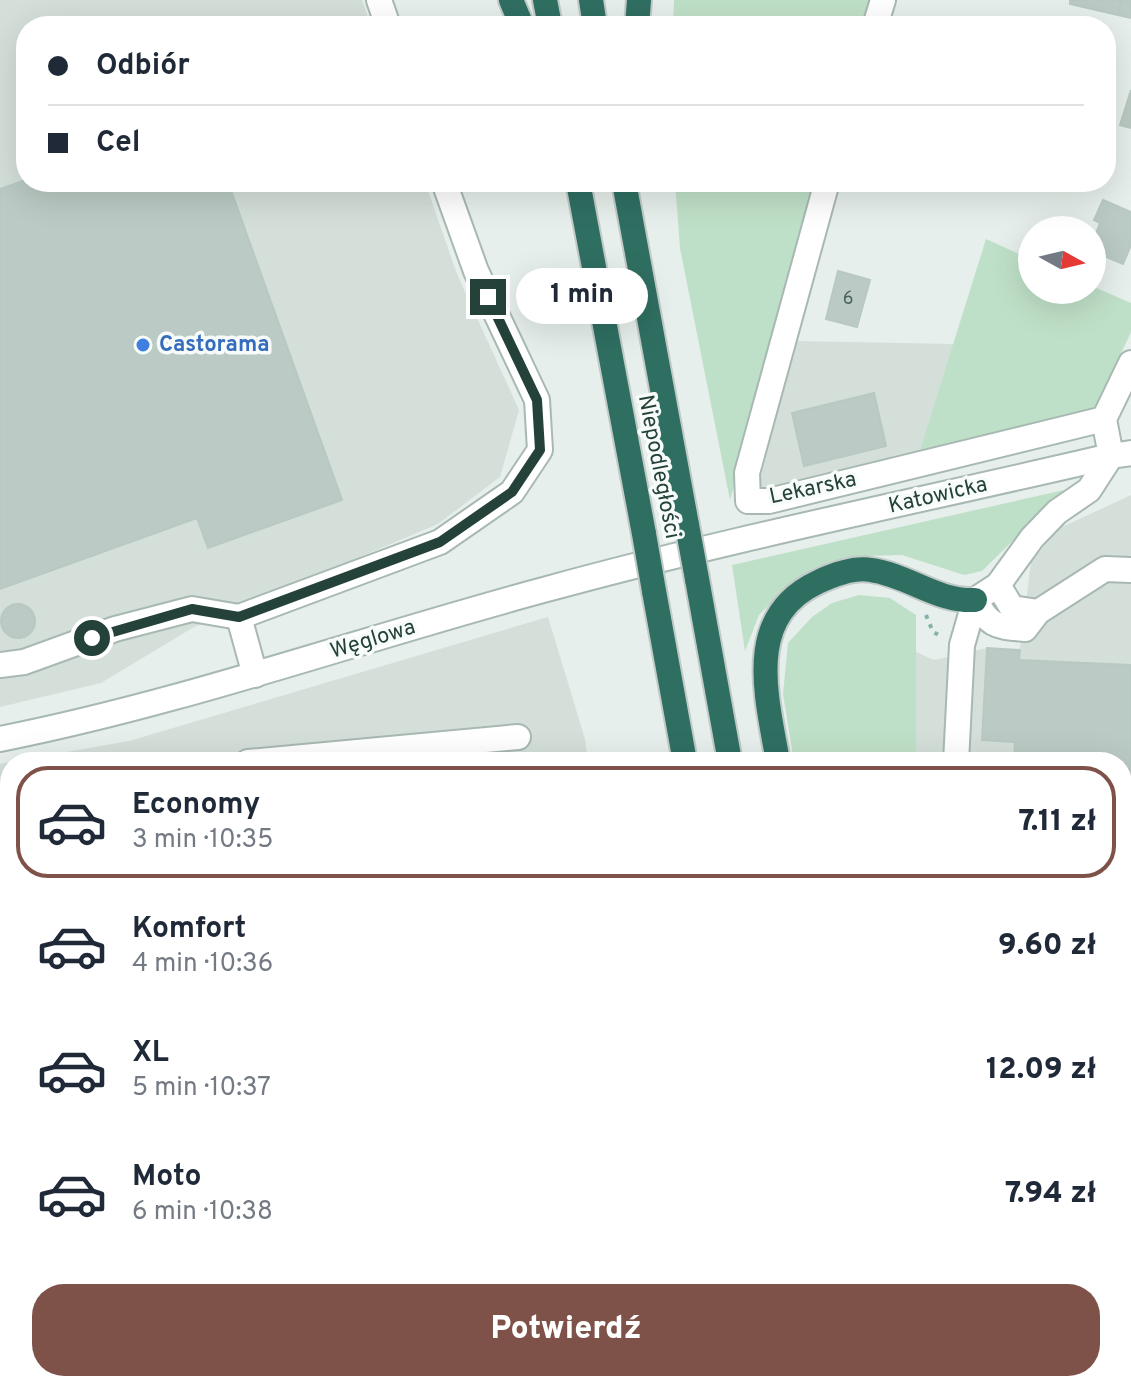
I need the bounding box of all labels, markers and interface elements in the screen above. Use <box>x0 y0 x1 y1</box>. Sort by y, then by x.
text: Odbiór <box>96 48 190 85</box>
text: Cel <box>96 125 141 162</box>
north arrow <box>1018 216 1106 304</box>
map controls <box>1018 216 1106 304</box>
callout: 1 min <box>516 269 648 325</box>
route end <box>470 279 506 315</box>
text: 1 min <box>550 279 614 312</box>
house number: 6 <box>843 288 853 311</box>
place label: Castorama <box>159 332 269 359</box>
marker: Castorama <box>134 336 152 354</box>
street label: Niepodległości <box>631 393 685 541</box>
street label: Lekarska <box>767 467 859 511</box>
street label: Katowicka <box>886 472 990 520</box>
street label: Węglowa <box>327 614 419 666</box>
route start <box>74 620 110 656</box>
icon: car <box>36 786 108 858</box>
text: Economy <box>132 787 260 824</box>
text: 7.11 zł <box>1018 804 1096 841</box>
text: 3 min · 10:35 <box>132 824 273 857</box>
icon: car <box>36 910 108 982</box>
text: Komfort <box>132 911 246 948</box>
text: 9.60 zł <box>998 928 1096 965</box>
text: 4 min · 10:36 <box>132 948 273 981</box>
icon: car <box>36 1034 108 1106</box>
text: XL <box>132 1035 169 1072</box>
text: 12.09 zł <box>986 1052 1096 1089</box>
text: 5 min · 10:37 <box>132 1072 271 1105</box>
icon: car <box>36 1158 108 1230</box>
text: Moto <box>132 1159 202 1196</box>
text: 7.94 zł <box>1005 1176 1096 1213</box>
text: 6 min · 10:38 <box>132 1196 273 1229</box>
button: Potwierdź <box>32 1284 1100 1376</box>

